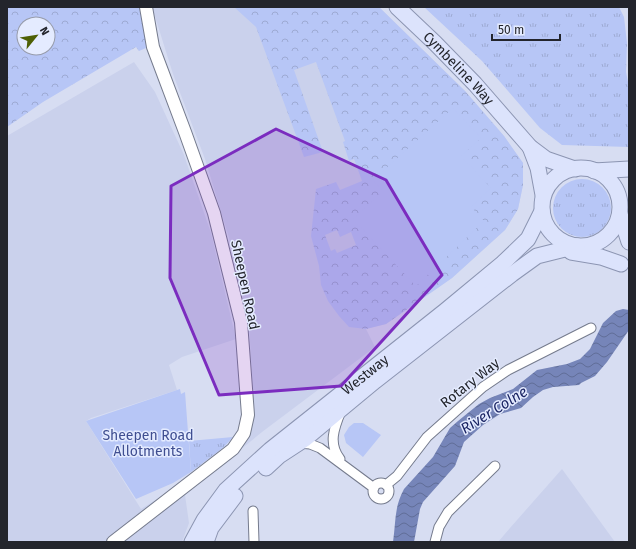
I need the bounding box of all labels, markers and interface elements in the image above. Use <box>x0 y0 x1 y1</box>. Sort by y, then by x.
north arrow <box>16 16 56 56</box>
scale bar <box>492 16 560 42</box>
text: 50 m <box>498 23 524 37</box>
text: N <box>37 25 52 38</box>
street label: Cymbeline Way <box>420 28 498 108</box>
street label: Sheepen Road <box>227 239 263 331</box>
street label: Westway <box>338 351 392 398</box>
street label: Rotary Way <box>437 355 503 411</box>
water label: River Colne <box>457 382 531 438</box>
park label: Sheepen Road Allotments <box>102 427 194 460</box>

